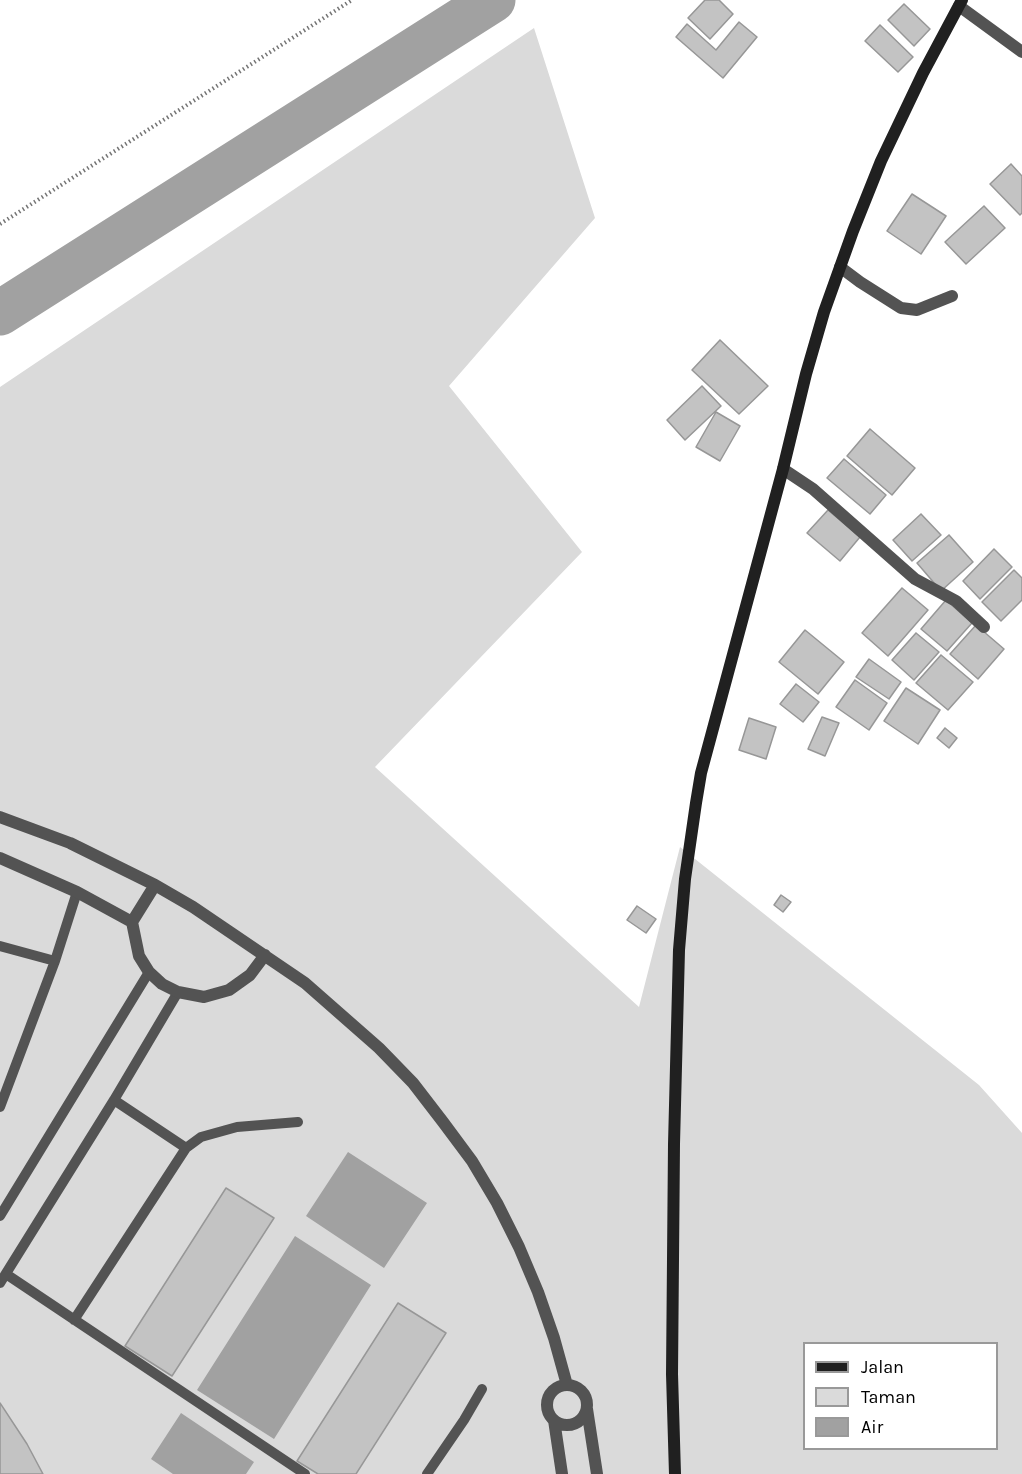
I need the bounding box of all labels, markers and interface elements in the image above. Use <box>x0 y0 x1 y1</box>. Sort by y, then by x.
legend <box>803 1342 998 1450</box>
text: Jalan <box>861 1356 904 1378</box>
text: Taman <box>861 1386 916 1408</box>
text: Air <box>861 1416 883 1438</box>

